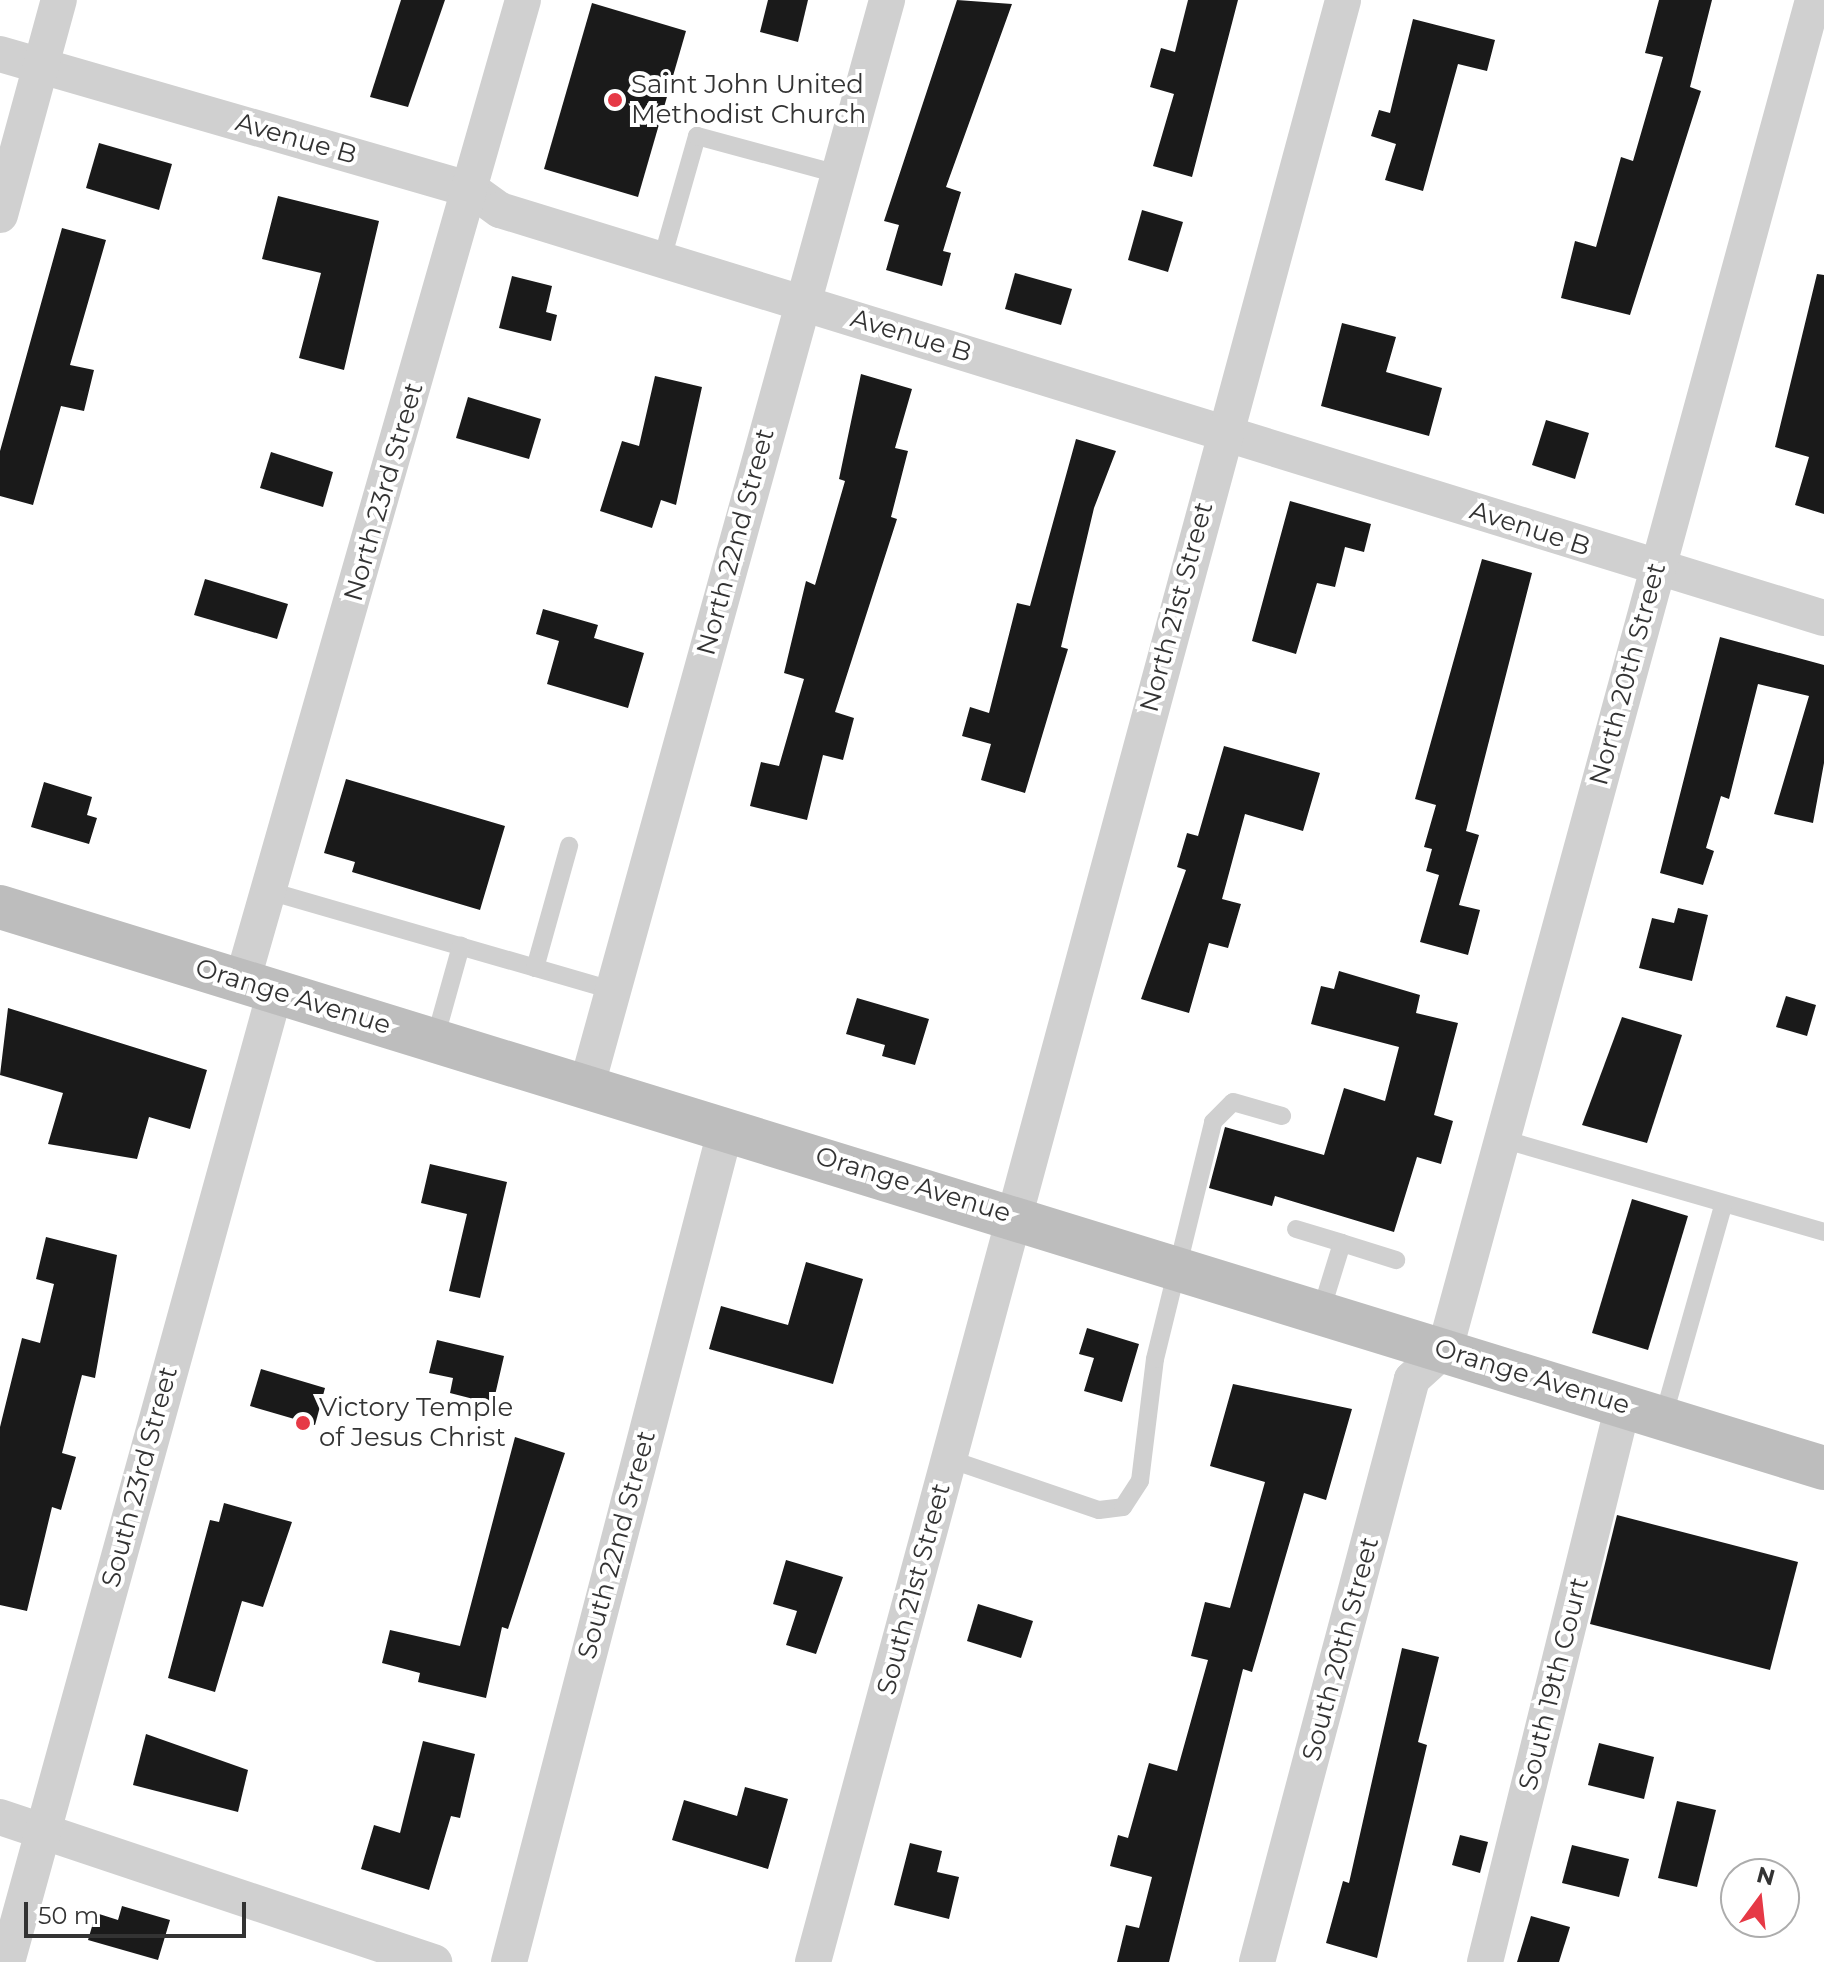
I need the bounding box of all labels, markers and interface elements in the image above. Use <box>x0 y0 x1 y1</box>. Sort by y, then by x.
place label: Saint John United Methodist Church <box>631 69 866 130</box>
marker: Saint John United Methodist Church <box>606 91 624 109</box>
street label: Avenue B <box>232 107 360 171</box>
street label: Avenue B <box>847 303 975 369</box>
street label: North 23rd Street <box>338 379 430 605</box>
street label: North 22nd Street <box>691 425 781 659</box>
street label: Avenue B <box>1466 495 1594 563</box>
street label: North 21st Street <box>1134 499 1220 715</box>
street label: North 20th Street <box>1583 559 1673 789</box>
street label: Orange Avenue <box>192 952 394 1042</box>
street label: Orange Avenue <box>812 1140 1014 1230</box>
street label: Orange Avenue <box>1431 1332 1633 1422</box>
street label: South 23rd Street <box>96 1363 184 1591</box>
place label: Victory Temple of Jesus Christ <box>319 1392 513 1454</box>
marker: Victory Temple of Jesus Christ <box>294 1414 312 1432</box>
street label: South 22nd Street <box>572 1428 662 1662</box>
street label: South 21st Street <box>871 1480 957 1698</box>
street label: South 20th Street <box>1296 1534 1386 1764</box>
street label: South 19th Court <box>1512 1574 1596 1794</box>
north arrow <box>1720 1858 1800 1938</box>
text: N <box>1754 1861 1778 1892</box>
scale bar <box>28 1886 250 1936</box>
text: 50 m <box>38 1901 99 1930</box>

